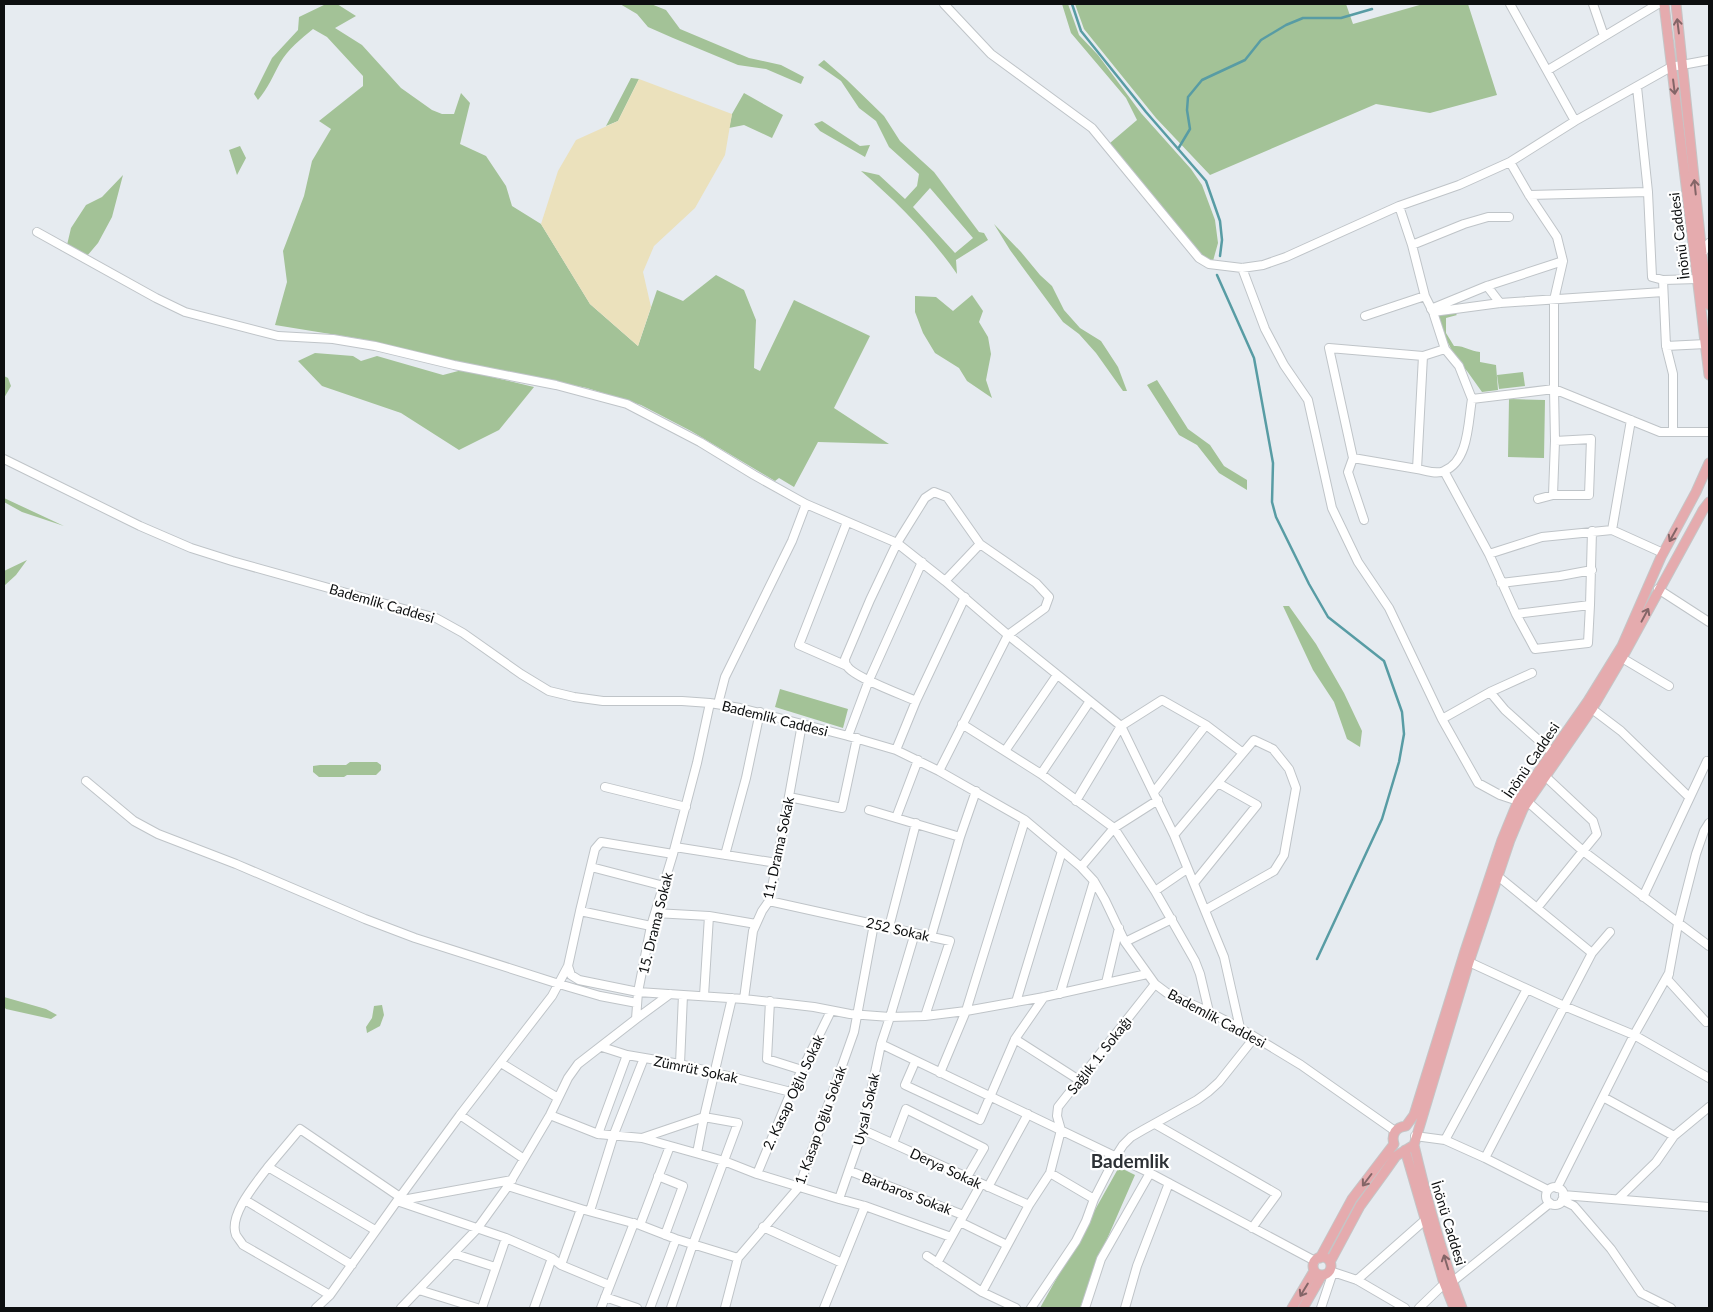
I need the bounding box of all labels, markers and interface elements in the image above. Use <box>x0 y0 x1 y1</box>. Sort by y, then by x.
one-way arrow <box>1673 18 1683 34</box>
one-way arrow <box>1669 79 1679 95</box>
one-way arrow <box>1691 180 1700 196</box>
street label: İnönü Caddesi <box>1665 192 1693 280</box>
one-way arrow <box>1668 527 1677 542</box>
street label: Bademlik Caddesi <box>327 580 437 626</box>
one-way arrow <box>1640 607 1650 622</box>
street label: Bademlik Caddesi <box>720 697 830 739</box>
street label: İnönü Caddesi <box>1499 719 1563 801</box>
street label: 11. Drama Sokak <box>759 794 797 901</box>
street label: 15. Drama Sokak <box>634 869 676 976</box>
street label: 252 Sokak <box>865 913 932 945</box>
street label: Bademlik Caddesi <box>1165 985 1269 1051</box>
street label: Sağlık 1. Sokağı <box>1063 1013 1135 1097</box>
street label: 2. Kasap Oğlu Sokak <box>759 1031 828 1152</box>
street label: Zümrüt Sokak <box>652 1052 740 1086</box>
street label: 1. Kasap Oğlu Sokak <box>791 1062 850 1187</box>
street label: Uysal Sokak <box>849 1070 883 1147</box>
street label: Derya Sokak <box>907 1144 985 1192</box>
district label: Bademlik <box>1091 1149 1170 1172</box>
street label: Barbaros Sokak <box>860 1168 955 1218</box>
one-way arrow <box>1362 1173 1372 1187</box>
street label: İnönü Caddesi <box>1428 1179 1470 1267</box>
one-way arrow <box>1441 1254 1451 1270</box>
one-way arrow <box>1298 1282 1308 1296</box>

